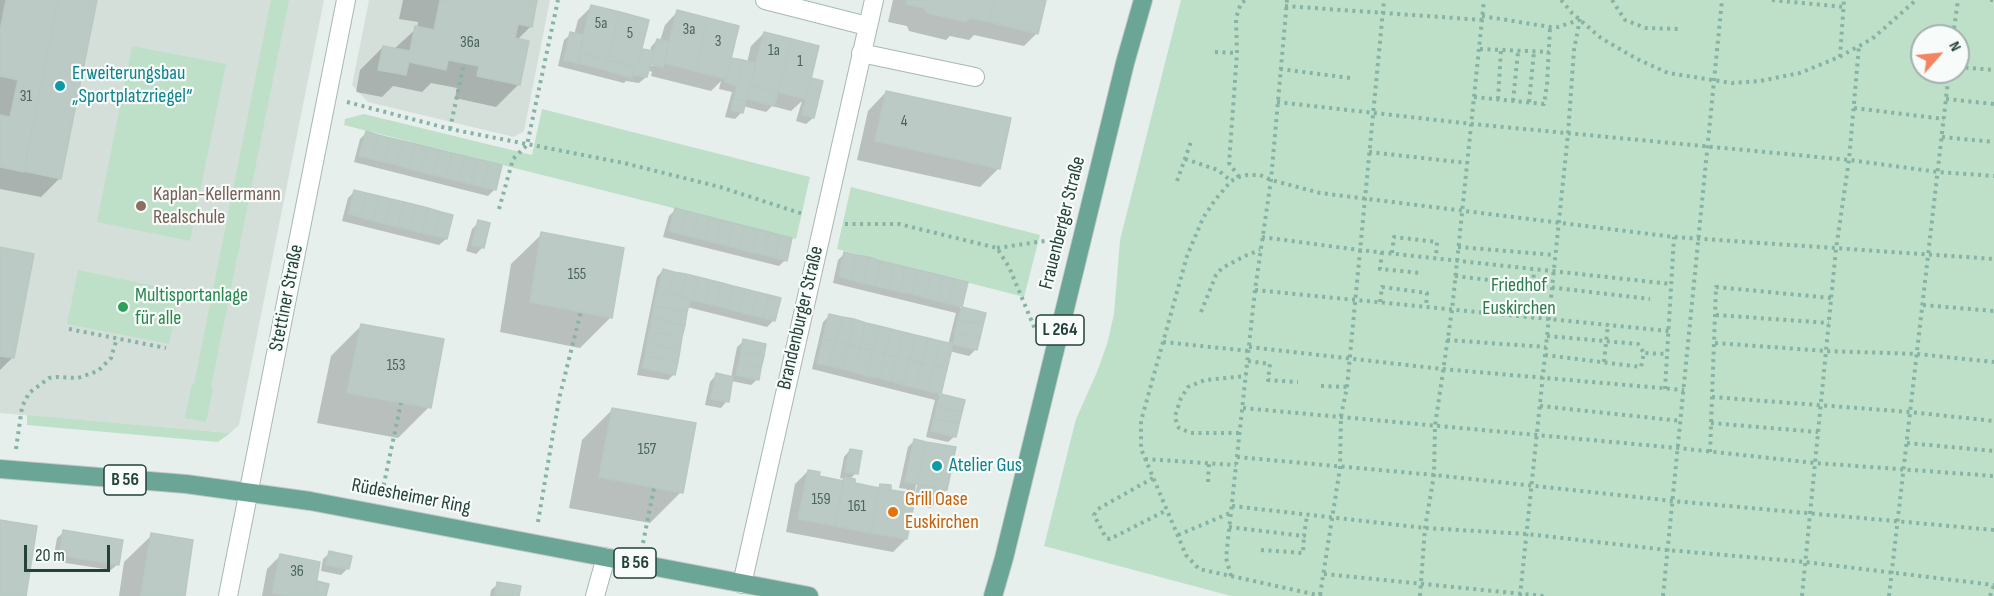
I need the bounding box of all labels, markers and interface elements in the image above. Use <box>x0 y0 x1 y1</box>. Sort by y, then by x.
house number: 5a <box>595 14 607 34</box>
house number: 3a <box>683 20 695 40</box>
house number: 5 <box>627 24 633 44</box>
north arrow <box>1910 24 1970 84</box>
house number: 3 <box>715 32 721 52</box>
house number: 36a <box>460 33 480 53</box>
text: N <box>1944 38 1965 55</box>
house number: 1a <box>768 41 780 61</box>
house number: 1 <box>797 52 803 72</box>
place label: Erweiterungsbau „Sportplatzriegel“ <box>72 62 192 109</box>
marker: Erweiterungsbau „Sportplatzriegel“ <box>53 79 67 93</box>
house number: 31 <box>20 87 32 107</box>
house number: 4 <box>901 112 907 132</box>
street label: Frauenberger Straße <box>1035 154 1091 292</box>
place label: Kaplan-Kellermann Realschule <box>153 183 281 230</box>
marker: Kaplan-Kellermann Realschule <box>134 199 148 213</box>
street label: Stettiner Straße <box>265 243 309 353</box>
street label: Brandenburger Straße <box>773 244 829 392</box>
house number: 155 <box>568 265 586 285</box>
park label: Friedhof Euskirchen <box>1482 274 1556 321</box>
place label: Multisportanlage für alle <box>135 284 248 331</box>
marker: Multisportanlage für alle <box>116 300 130 314</box>
road number: L 264 <box>1036 315 1084 345</box>
house number: 153 <box>387 356 405 376</box>
house number: 157 <box>638 440 656 460</box>
place label: Atelier Gus <box>949 454 1022 478</box>
marker: Atelier Gus <box>930 459 944 473</box>
road number: B 56 <box>104 465 146 495</box>
street label: Rüdesheimer Ring <box>349 474 473 520</box>
place label: Grill Oase Euskirchen <box>905 488 979 535</box>
house number: 159 <box>811 490 831 510</box>
house number: 161 <box>848 497 866 517</box>
marker: Grill Oase Euskirchen <box>886 505 900 519</box>
scale bar <box>27 533 112 571</box>
text: 20 m <box>35 545 65 566</box>
road number: B 56 <box>614 548 656 578</box>
house number: 36 <box>290 562 304 582</box>

